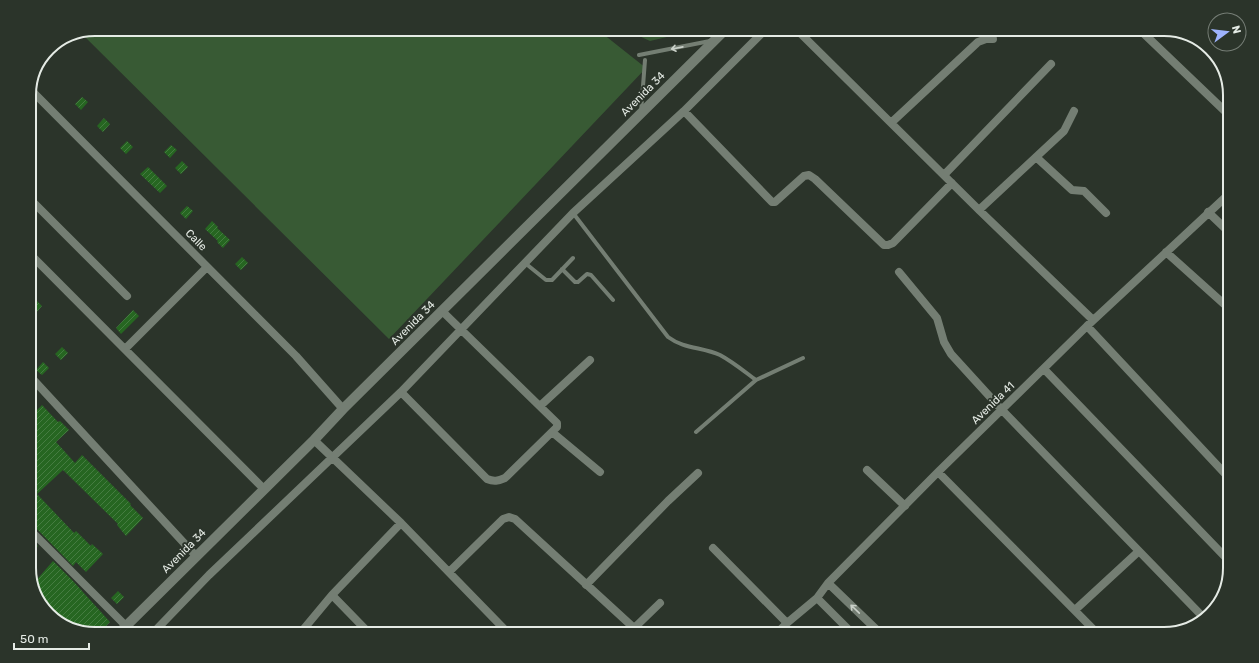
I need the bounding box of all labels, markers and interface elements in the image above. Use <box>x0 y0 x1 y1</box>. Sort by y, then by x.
north arrow <box>1207 12 1247 52</box>
text: N <box>1229 24 1244 35</box>
one-way arrow <box>671 44 684 52</box>
street label: Avenida 34 <box>618 69 668 119</box>
street label: Calle <box>183 227 209 253</box>
street label: Avenida 34 <box>388 298 438 348</box>
street label: Avenida 41 <box>969 379 1017 427</box>
street label: Avenida 34 <box>159 526 209 576</box>
one-way arrow <box>850 604 860 613</box>
scale bar <box>14 625 89 651</box>
text: 50 m <box>20 632 48 646</box>

